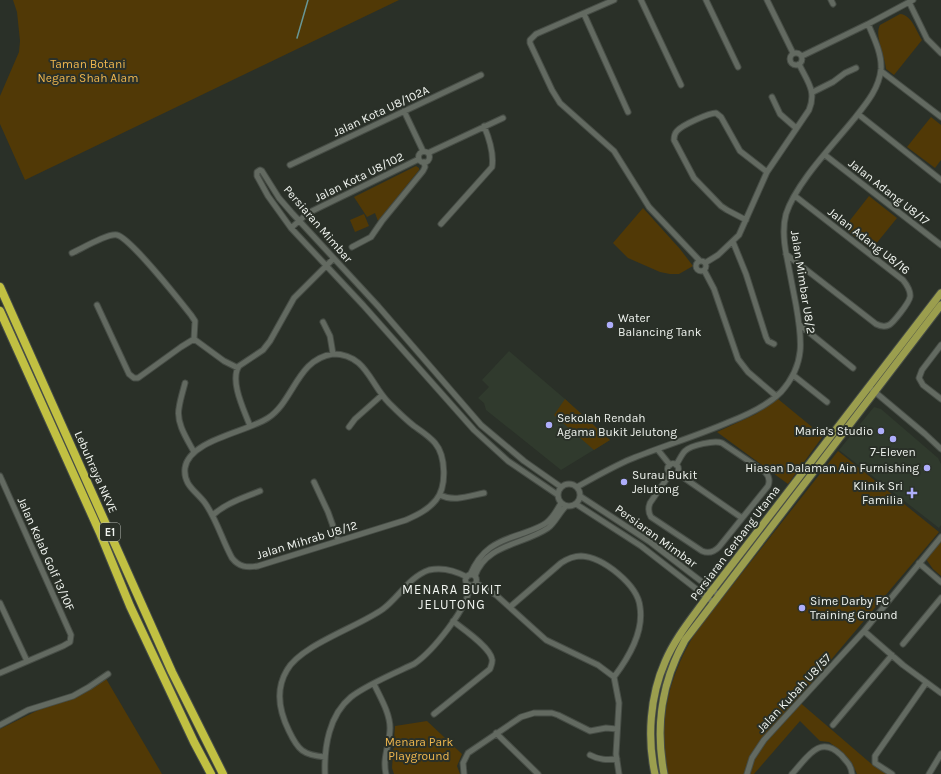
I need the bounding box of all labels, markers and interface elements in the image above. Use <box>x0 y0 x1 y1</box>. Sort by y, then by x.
park label: Taman Botani Negara Shah Alam <box>38 57 138 85</box>
street label: Jalan Kota U8/102A <box>331 83 431 139</box>
street label: Jalan Kota U8/102 <box>312 149 406 205</box>
street label: Jalan Adang U8/17 <box>846 156 933 228</box>
street label: Persiaran Mimbar <box>281 183 356 266</box>
street label: Jalan Adang U8/16 <box>825 205 913 277</box>
street label: Jalan Mimbar U8/2 <box>788 229 818 335</box>
place label: Water Balancing Tank <box>618 311 702 339</box>
marker: Water Balancing Tank <box>605 320 615 330</box>
place label: Sekolah Rendah Agama Bukit Jelutong <box>557 411 677 439</box>
marker: Sekolah Rendah Agama Bukit Jelutong <box>544 420 554 430</box>
place label: Maria's Studio <box>795 424 873 438</box>
marker: Maria's Studio <box>876 426 886 436</box>
street label: Lebuhraya NKVE <box>72 429 120 515</box>
marker: 7-Eleven <box>888 434 898 444</box>
place label: 7-Eleven <box>870 445 916 459</box>
place label: Hiasan Dalaman Ain Furnishing <box>745 461 919 475</box>
marker: Hiasan Dalaman Ain Furnishing <box>922 463 932 473</box>
place label: Surau Bukit Jelutong <box>632 468 698 496</box>
marker: Surau Bukit Jelutong <box>619 477 629 487</box>
place label: Klinik Sri Familia <box>853 479 903 507</box>
street label: Persiaran Gerbang Utama <box>687 483 783 603</box>
marker: Klinik Sri Familia <box>906 487 918 499</box>
street label: Jalan Kelab Golf 13/10F <box>15 495 77 613</box>
street label: Persiaran Mimbar <box>612 502 700 571</box>
street label: Jalan Mihrab U8/12 <box>255 518 359 562</box>
road number: E1 <box>100 523 120 541</box>
district label: MENARA BUKIT JELUTONG <box>402 582 502 612</box>
place label: Sime Darby FC Training Ground <box>810 594 898 622</box>
marker: Sime Darby FC Training Ground <box>797 603 807 613</box>
street label: Jalan Kubah U8/57 <box>754 650 834 735</box>
park label: Menara Park Playground <box>385 735 453 763</box>

